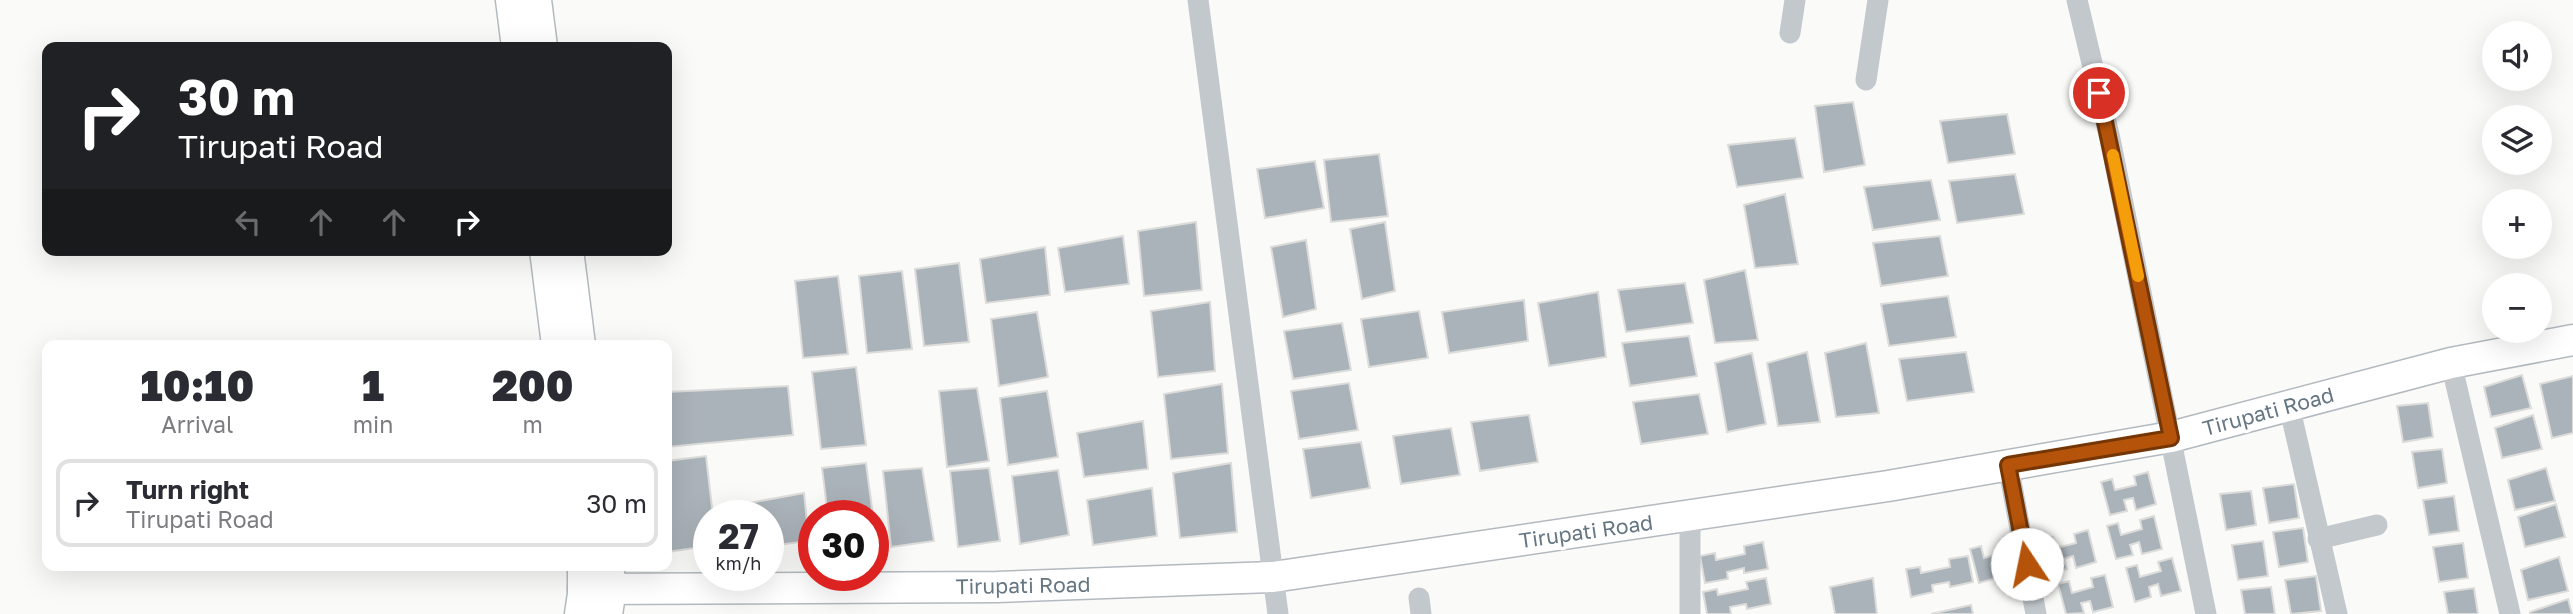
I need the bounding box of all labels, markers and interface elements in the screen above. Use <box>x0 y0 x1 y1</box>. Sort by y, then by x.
map controls <box>2482 21 2552 343</box>
button: sound <box>2482 21 2552 91</box>
pin <box>2069 63 2129 123</box>
text: 30 m <box>178 67 295 126</box>
icon: right <box>63 70 154 161</box>
icon: arrive <box>2080 74 2118 112</box>
button: layers <box>2482 105 2552 175</box>
text: Tirupati Road <box>178 127 383 165</box>
button: + <box>2482 189 2552 259</box>
icon: left <box>229 203 267 241</box>
icon: ahead <box>302 203 340 241</box>
icon: ahead <box>375 203 413 241</box>
icon: right <box>448 203 486 241</box>
button: − <box>2482 273 2552 343</box>
text: 10:10 <box>141 360 254 410</box>
text: 1 <box>362 360 384 410</box>
text: 200 <box>492 360 573 410</box>
street label: Tirupati Road <box>2200 381 2336 441</box>
text: Arrival <box>161 410 233 438</box>
text: min <box>353 410 393 438</box>
text: m <box>523 410 543 438</box>
text: Turn right <box>126 474 249 505</box>
icon: right <box>67 484 105 522</box>
text: 30 m <box>586 488 647 519</box>
speed limit sign: 30 <box>798 500 889 591</box>
text: Tirupati Road <box>126 505 274 533</box>
street label: Tirupati Road <box>1517 509 1655 553</box>
text: 27 <box>718 515 759 557</box>
position arrow <box>1990 527 2064 601</box>
text: km/h <box>716 552 761 574</box>
street label: Tirupati Road <box>955 571 1091 599</box>

